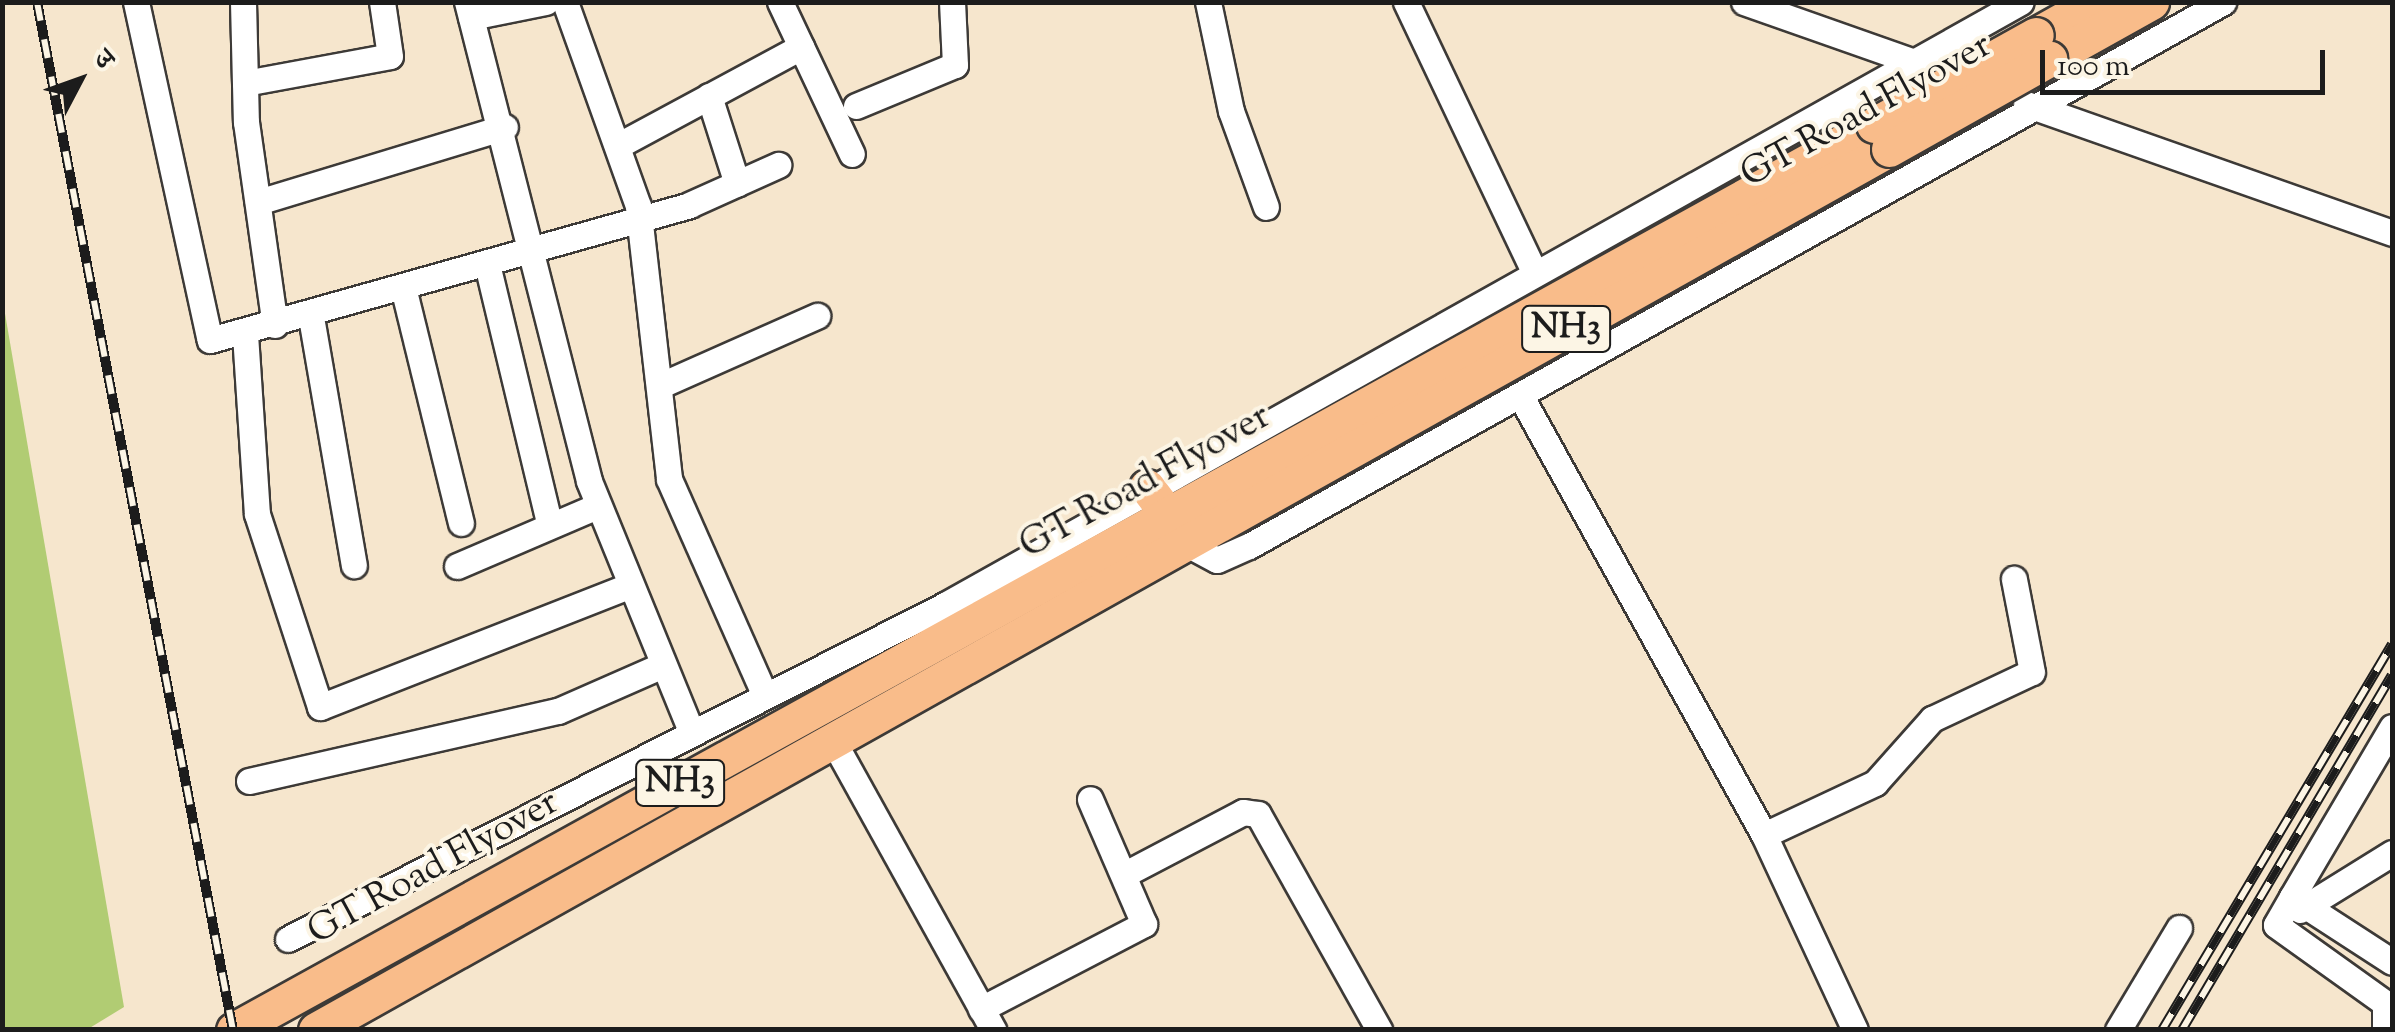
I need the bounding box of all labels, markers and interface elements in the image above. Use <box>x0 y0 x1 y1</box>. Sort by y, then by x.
street label: GT Road Flyover <box>1734 24 2000 200</box>
north arrow <box>30 30 130 130</box>
scale bar <box>2045 30 2330 92</box>
text: उ <box>83 42 122 79</box>
text: 100 m <box>2057 46 2130 89</box>
road number: NH3 <box>1521 299 1611 359</box>
street label: GT Road Flyover <box>1013 395 1279 571</box>
road number: NH3 <box>635 753 725 813</box>
street label: GT Road Flyover <box>301 781 567 957</box>

